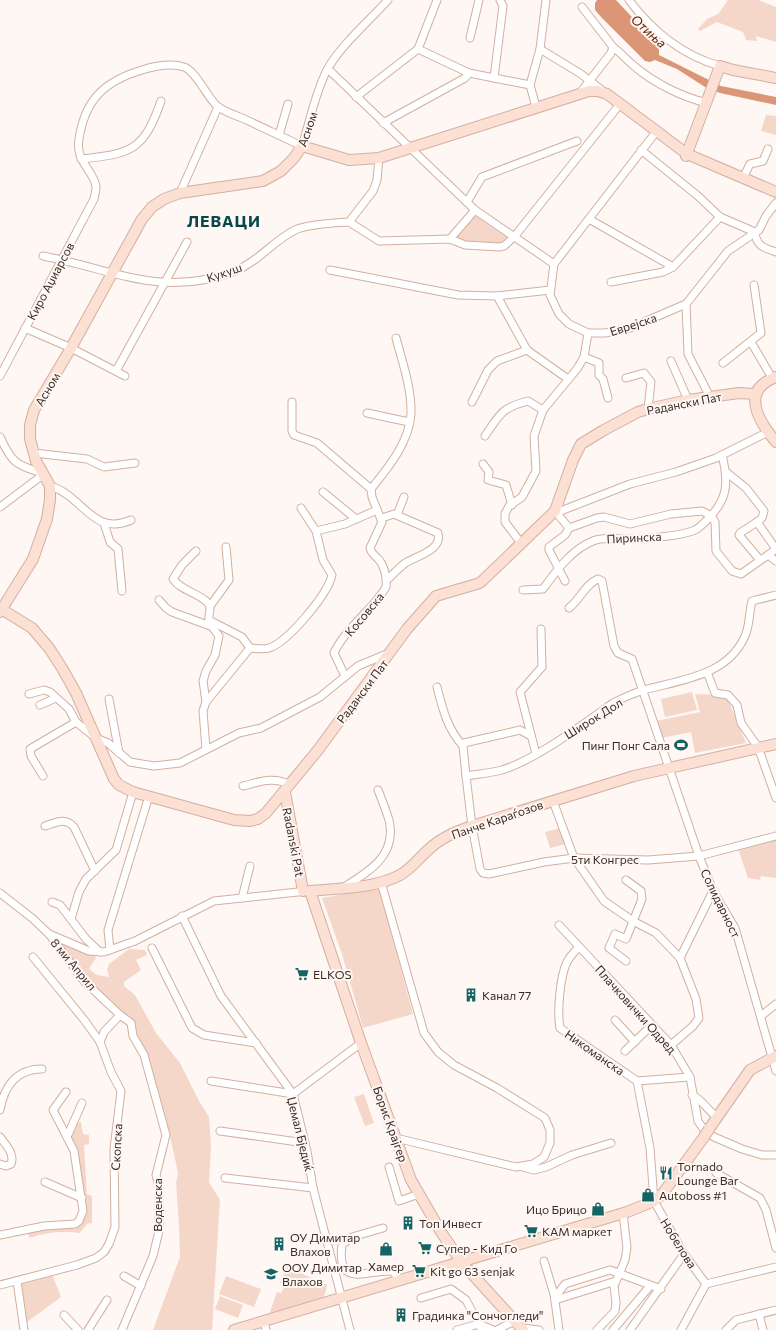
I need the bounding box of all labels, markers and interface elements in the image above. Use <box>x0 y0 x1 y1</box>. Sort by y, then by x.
water label: Отиња <box>628 11 670 51</box>
street label: Асном <box>294 109 320 149</box>
district label: ЛЕВАЦИ <box>187 211 261 230</box>
street label: Киро Аџиарсов <box>24 240 76 322</box>
street label: Кукуш <box>204 259 244 285</box>
street label: Еврејска <box>608 310 658 338</box>
street label: Асном <box>32 370 62 408</box>
street label: Радански Пат <box>645 389 723 417</box>
street label: Пиринска <box>606 529 662 545</box>
street label: Косовска <box>342 589 386 639</box>
street label: Радански Пат <box>333 656 391 726</box>
street label: Широк Дол <box>561 695 625 741</box>
sports icon: Пинг Понг Сала <box>673 737 689 753</box>
place label: Пинг Понг Сала <box>582 738 670 752</box>
street label: Панче Караѓозов <box>449 797 545 841</box>
street label: Radanski Pat <box>280 806 308 878</box>
street label: 5ти Конгрес <box>571 852 639 866</box>
street label: Солидарност <box>698 866 744 940</box>
street label: 8 ми Април <box>48 935 100 993</box>
street label: Плачковички Одред <box>593 962 679 1056</box>
supermarket icon: ELKOS <box>294 966 310 982</box>
place label: ELKOS <box>313 967 351 981</box>
building icon: Канал 77 <box>463 987 479 1003</box>
place label: Канал 77 <box>482 988 531 1002</box>
street label: Никоманска <box>563 1026 627 1078</box>
street label: Борис Крајгер <box>371 1084 411 1164</box>
street label: Џемал Бједиќ <box>285 1095 317 1173</box>
street label: Скопска <box>108 1123 124 1171</box>
place label: Tornado Lounge Bar <box>677 1159 739 1187</box>
restaurant icon: Tornado Lounge Bar <box>658 1165 674 1181</box>
street label: Воденска <box>150 1178 164 1232</box>
shop icon: Autoboss #1 <box>640 1187 656 1203</box>
place label: Autoboss #1 <box>659 1188 727 1202</box>
shop icon: Ицо Брицо <box>590 1201 606 1217</box>
place label: Ицо Брицо <box>526 1202 587 1216</box>
building icon: Топ Инвест <box>400 1215 416 1231</box>
street label: Нобелова <box>658 1215 700 1271</box>
place label: Топ Инвест <box>419 1216 483 1230</box>
supermarket icon: КАМ маркет <box>523 1223 539 1239</box>
place label: КАМ маркет <box>542 1224 612 1238</box>
place label: ОУ Димитар Влахов <box>290 1230 360 1258</box>
building icon: ОУ Димитар Влахов <box>271 1236 287 1252</box>
supermarket icon: Супер - Кид Го <box>417 1240 433 1256</box>
shop icon: Хамер <box>378 1241 394 1257</box>
place label: Супер - Кид Го <box>436 1241 517 1255</box>
place label: Хамер <box>368 1259 404 1273</box>
place label: ООУ Димитар Влахов <box>282 1260 362 1288</box>
supermarket icon: Kit go 63 senjak <box>411 1263 427 1279</box>
place label: Kit go 63 senjak <box>430 1264 516 1278</box>
school or university icon: ООУ Димитар Влахов <box>263 1266 279 1282</box>
building icon: Градинка "Сончогледи" <box>393 1307 409 1323</box>
place label: Градинка "Сончогледи" <box>412 1308 544 1322</box>

